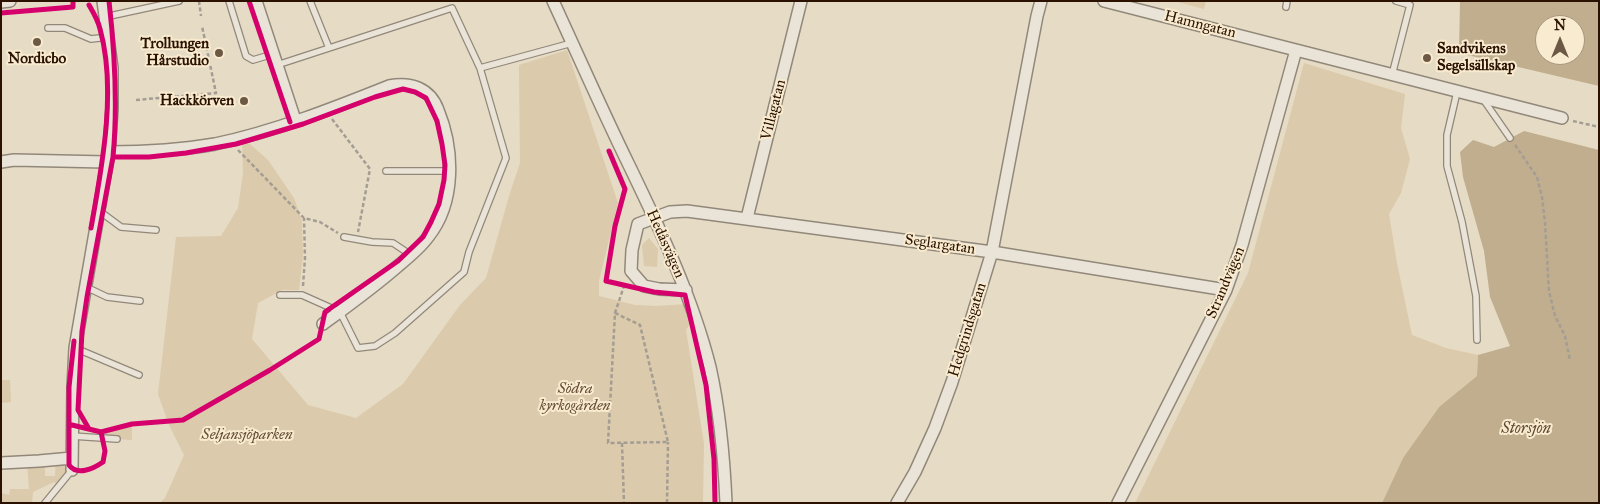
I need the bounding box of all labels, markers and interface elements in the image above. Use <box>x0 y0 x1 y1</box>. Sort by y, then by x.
street label: Hamngatan <box>1162 7 1238 43</box>
north arrow <box>1535 15 1585 65</box>
text: N <box>1554 17 1566 34</box>
place label: Trollungen Hårstudio <box>140 35 209 70</box>
marker: Nordicbo <box>31 36 43 48</box>
place label: Sandvikens Segelsällskap <box>1437 40 1515 75</box>
marker: Trollungen Hårstudio <box>213 47 225 59</box>
place label: Nordicbo <box>8 50 66 68</box>
marker: Sandvikens Segelsällskap <box>1421 52 1433 64</box>
street label: Villagatan <box>758 78 790 142</box>
place label: Hackkörven <box>160 92 234 110</box>
marker: Hackkörven <box>238 95 250 107</box>
street label: Hedåsvägen <box>642 207 688 281</box>
street label: Seglargatan <box>904 231 976 259</box>
street label: Strandvägen <box>1203 244 1249 322</box>
street label: Hedgrindsgatan <box>945 281 991 379</box>
park label: Södra kyrkogården <box>540 380 610 415</box>
water label: Storsjön <box>1501 419 1551 439</box>
park label: Seljansjöparken <box>202 426 292 444</box>

